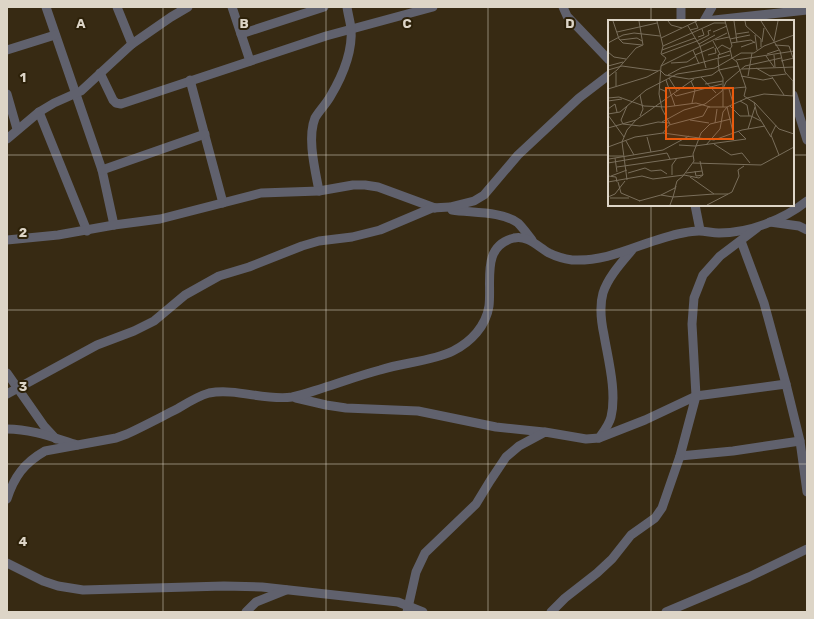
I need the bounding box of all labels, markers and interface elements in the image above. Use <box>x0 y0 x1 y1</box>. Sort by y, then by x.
text: A <box>76 16 86 31</box>
text: B <box>239 16 249 31</box>
text: C <box>402 16 412 31</box>
text: D <box>565 16 575 31</box>
inset map <box>608 20 794 206</box>
text: 1 <box>20 70 26 85</box>
text: 2 <box>19 225 27 240</box>
text: 3 <box>19 379 28 394</box>
text: 4 <box>19 534 28 549</box>

